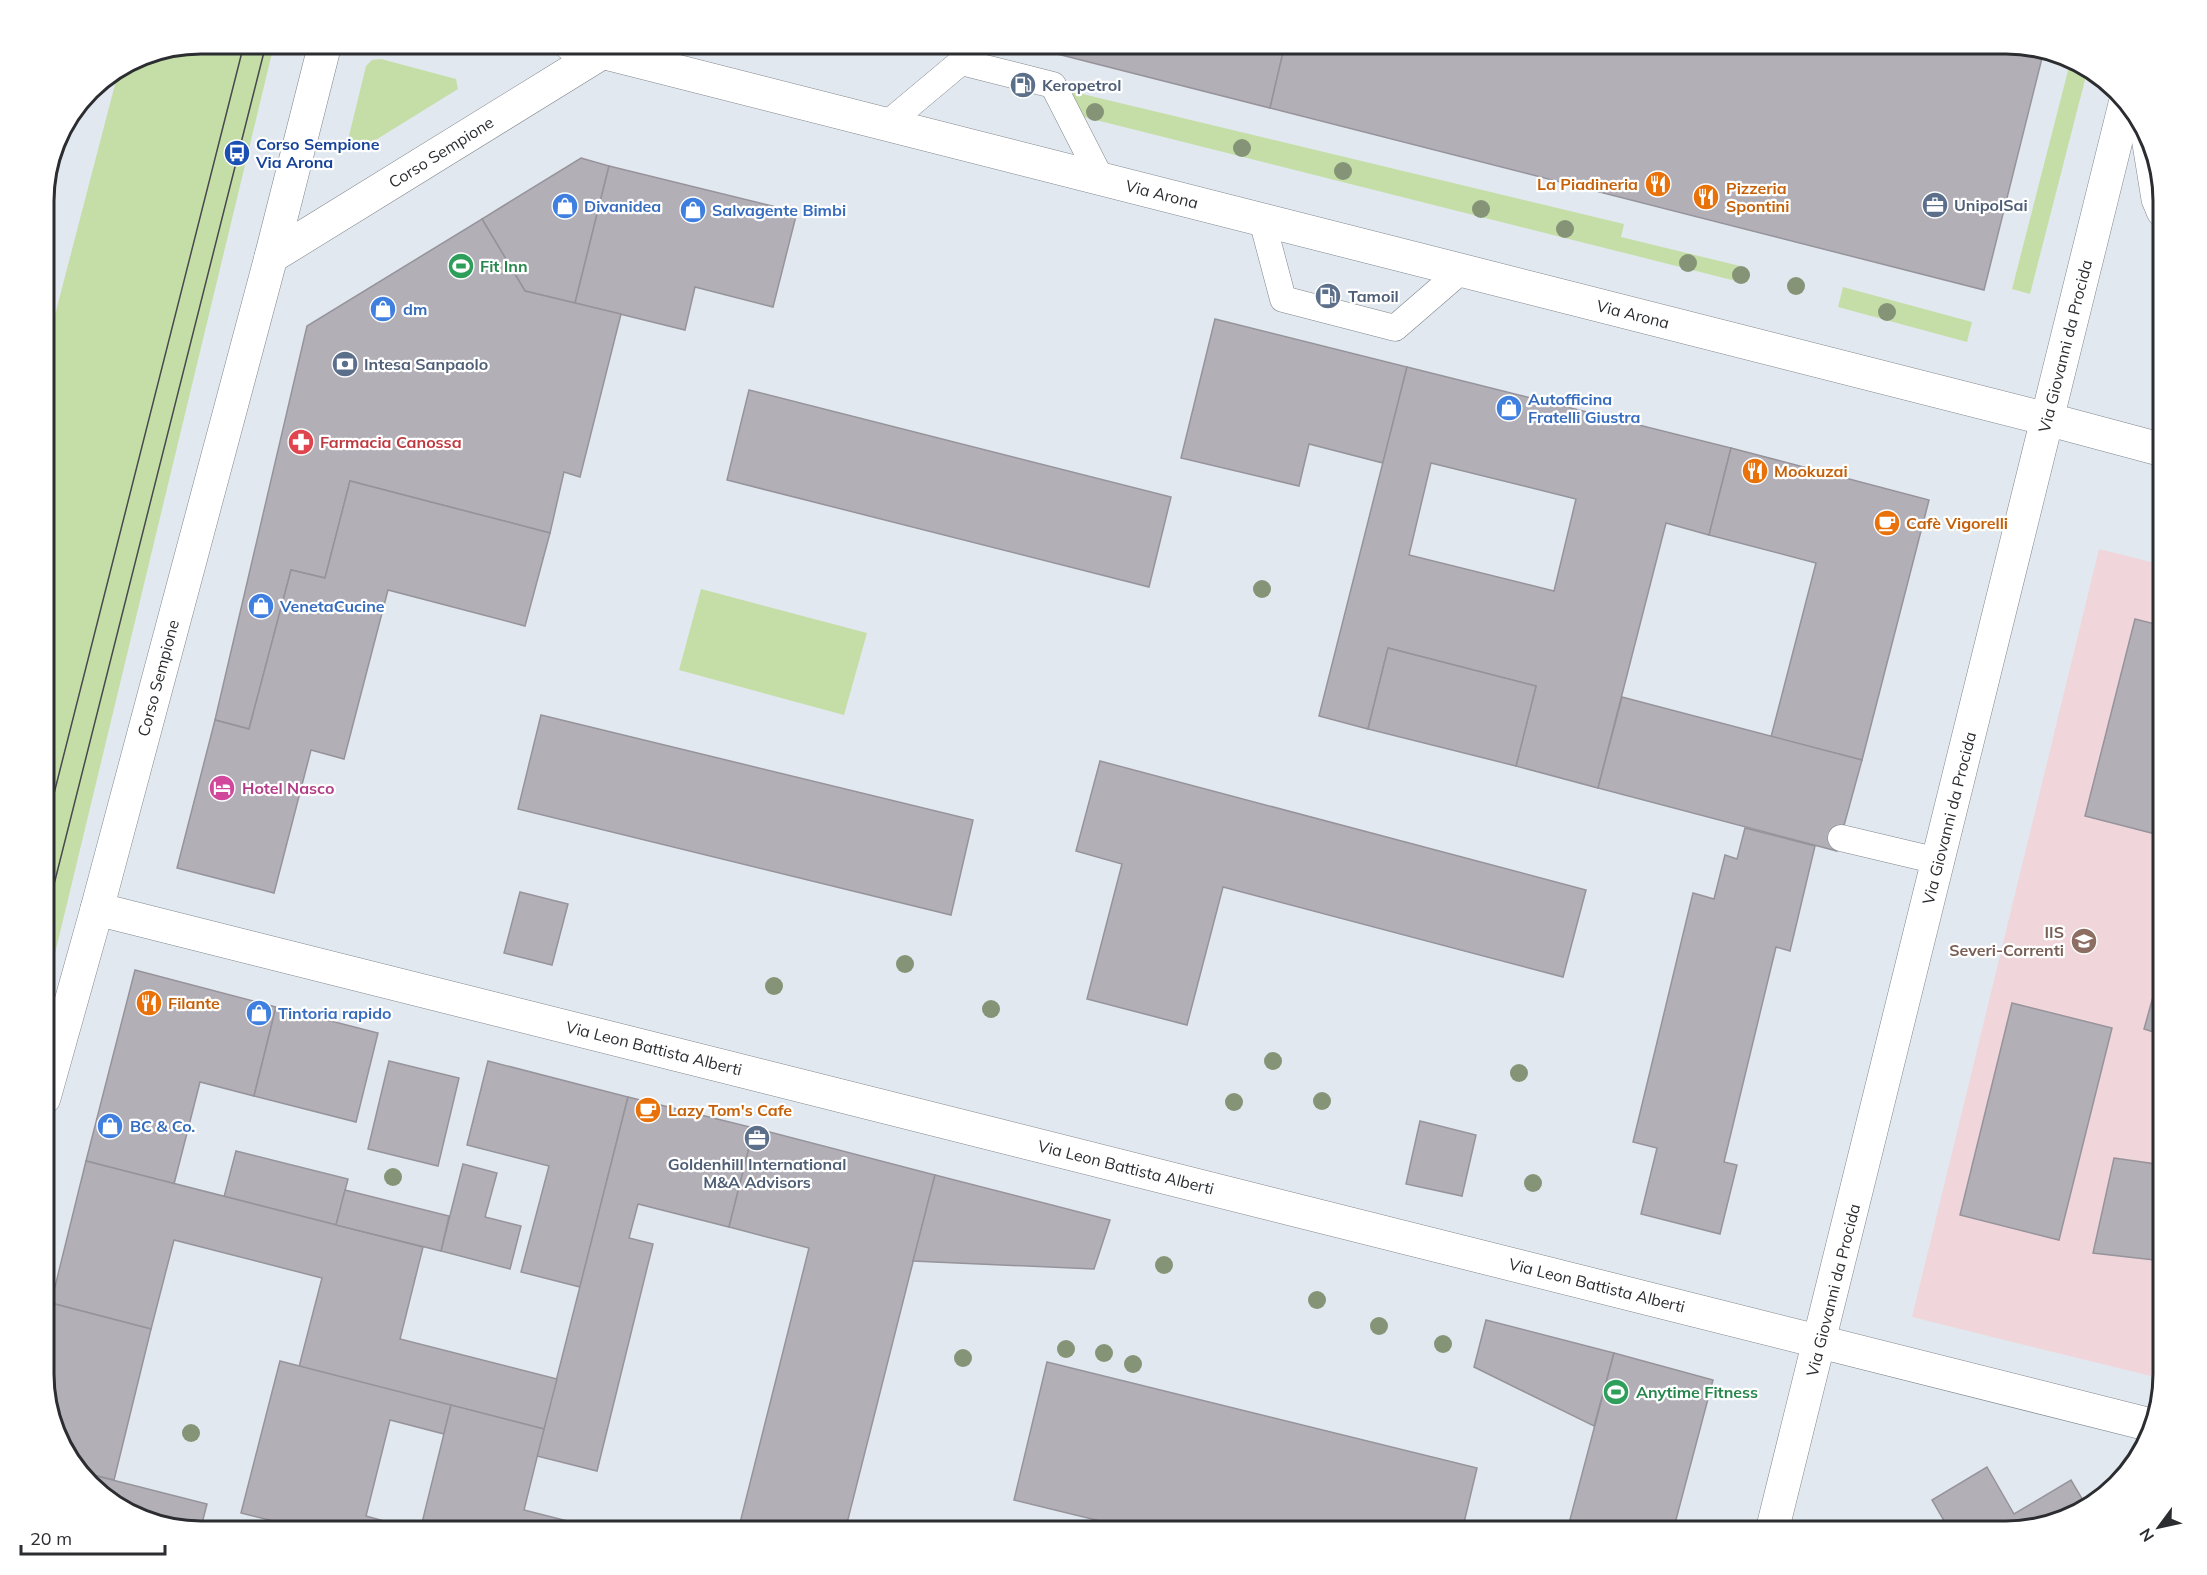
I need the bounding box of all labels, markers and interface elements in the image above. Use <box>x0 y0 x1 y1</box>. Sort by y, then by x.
fuel station icon: Keropetrol <box>1008 70 1038 100</box>
place label: Keropetrol <box>1042 75 1121 95</box>
street label: Corso Sempione <box>385 112 497 192</box>
place label: Corso Sempione Via Arona <box>255 134 380 172</box>
bus stop icon: Corso Sempione Via Arona <box>222 138 252 168</box>
restaurant icon: La Piadineria <box>1643 169 1673 199</box>
place label: La Piadineria <box>1537 174 1638 194</box>
street label: Via Arona <box>1124 175 1200 213</box>
place label: Pizzeria Spontini <box>1726 178 1789 216</box>
restaurant icon: Pizzeria Spontini <box>1691 182 1721 212</box>
office icon: UnipolSai <box>1920 190 1950 220</box>
shop icon: Divanidea <box>550 191 580 221</box>
shop icon: Salvagente Bimbi <box>678 195 708 225</box>
place label: UnipolSai <box>1954 195 2028 215</box>
place label: Divanidea <box>584 196 661 216</box>
place label: Salvagente Bimbi <box>712 200 846 220</box>
sports icon: Fit Inn <box>446 251 476 281</box>
place label: Fit Inn <box>480 256 528 276</box>
street label: Via Giovanni da Procida <box>2034 258 2096 434</box>
fuel station icon: Tamoil <box>1313 281 1343 311</box>
place label: Tamoil <box>1348 286 1399 306</box>
shop icon: dm <box>368 294 398 324</box>
street label: Via Arona <box>1595 295 1671 333</box>
place label: dm <box>403 299 427 319</box>
bank icon: Intesa Sanpaolo <box>330 349 360 379</box>
place label: Intesa Sanpaolo <box>364 354 488 374</box>
place label: Autofficina Fratelli Giustra <box>1528 389 1640 427</box>
shop icon: Autofficina Fratelli Giustra <box>1494 393 1524 423</box>
pharmacy icon: Farmacia Canossa <box>286 427 316 457</box>
place label: Farmacia Canossa <box>320 432 462 452</box>
restaurant icon: Mookuzai <box>1740 456 1770 486</box>
place label: Mookuzai <box>1774 461 1848 481</box>
cafe icon: Cafè Vigorelli <box>1872 508 1902 538</box>
place label: Cafè Vigorelli <box>1906 513 2008 533</box>
shop icon: VenetaCucine <box>246 591 276 621</box>
place label: VenetaCucine <box>279 596 385 616</box>
street label: Corso Sempione <box>133 618 183 738</box>
street label: Via Giovanni da Procida <box>1918 730 1980 906</box>
hotel icon: Hotel Nasco <box>207 773 237 803</box>
place label: Hotel Nasco <box>242 778 334 798</box>
place label: IIS Severi-Correnti <box>1949 922 2064 960</box>
school or university icon: IIS Severi-Correnti <box>2069 926 2099 956</box>
restaurant icon: Filante <box>134 988 164 1018</box>
place label: Filante <box>168 993 220 1013</box>
shop icon: Tintoria rapido <box>244 998 274 1028</box>
place label: Tintoria rapido <box>278 1003 392 1023</box>
street label: Via Leon Battista Alberti <box>564 1016 744 1080</box>
cafe icon: Lazy Tom's Cafe <box>633 1095 663 1125</box>
place label: Lazy Tom's Cafe <box>668 1100 792 1120</box>
shop icon: BC & Co. <box>95 1111 125 1141</box>
place label: BC & Co. <box>130 1116 195 1136</box>
office icon: Goldenhill International M&A Advisors <box>742 1123 772 1153</box>
street label: Via Leon Battista Alberti <box>1036 1135 1216 1199</box>
place label: Goldenhill International M&A Advisors <box>668 1154 846 1192</box>
street label: Via Giovanni da Procida <box>1802 1202 1864 1378</box>
street label: Via Leon Battista Alberti <box>1507 1253 1687 1317</box>
sports icon: Anytime Fitness <box>1601 1377 1631 1407</box>
place label: Anytime Fitness <box>1636 1382 1758 1402</box>
north arrow <box>2129 1497 2189 1557</box>
scale bar <box>21 1518 165 1556</box>
text: N <box>2135 1525 2158 1546</box>
text: 20 m <box>30 1527 72 1550</box>

